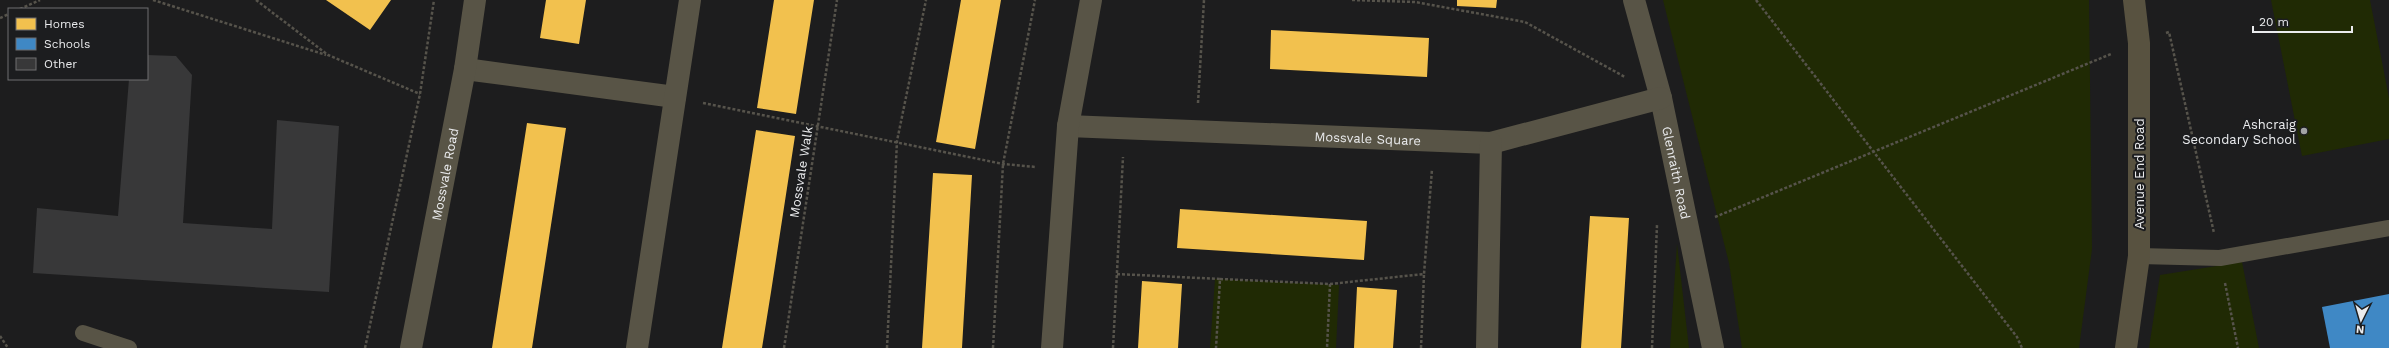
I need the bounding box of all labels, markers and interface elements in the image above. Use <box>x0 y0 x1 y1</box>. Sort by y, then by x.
legend <box>8 8 148 80</box>
scale bar <box>2253 8 2352 34</box>
text: 20 m <box>2259 15 2289 29</box>
text: Homes <box>44 17 85 31</box>
text: Schools <box>44 37 90 51</box>
text: Other <box>44 57 77 71</box>
place label: Ashcraig Secondary School <box>2182 117 2296 147</box>
street label: Avenue End Road <box>2132 118 2147 230</box>
street label: Mossvale Walk <box>786 124 816 219</box>
street label: Glenraith Road <box>1660 125 1694 221</box>
marker: Ashcraig Secondary School <box>2299 126 2309 136</box>
street label: Mossvale Road <box>428 127 461 222</box>
street label: Mossvale Square <box>1314 128 1421 148</box>
north arrow <box>2341 300 2381 340</box>
text: N <box>2356 323 2365 336</box>

